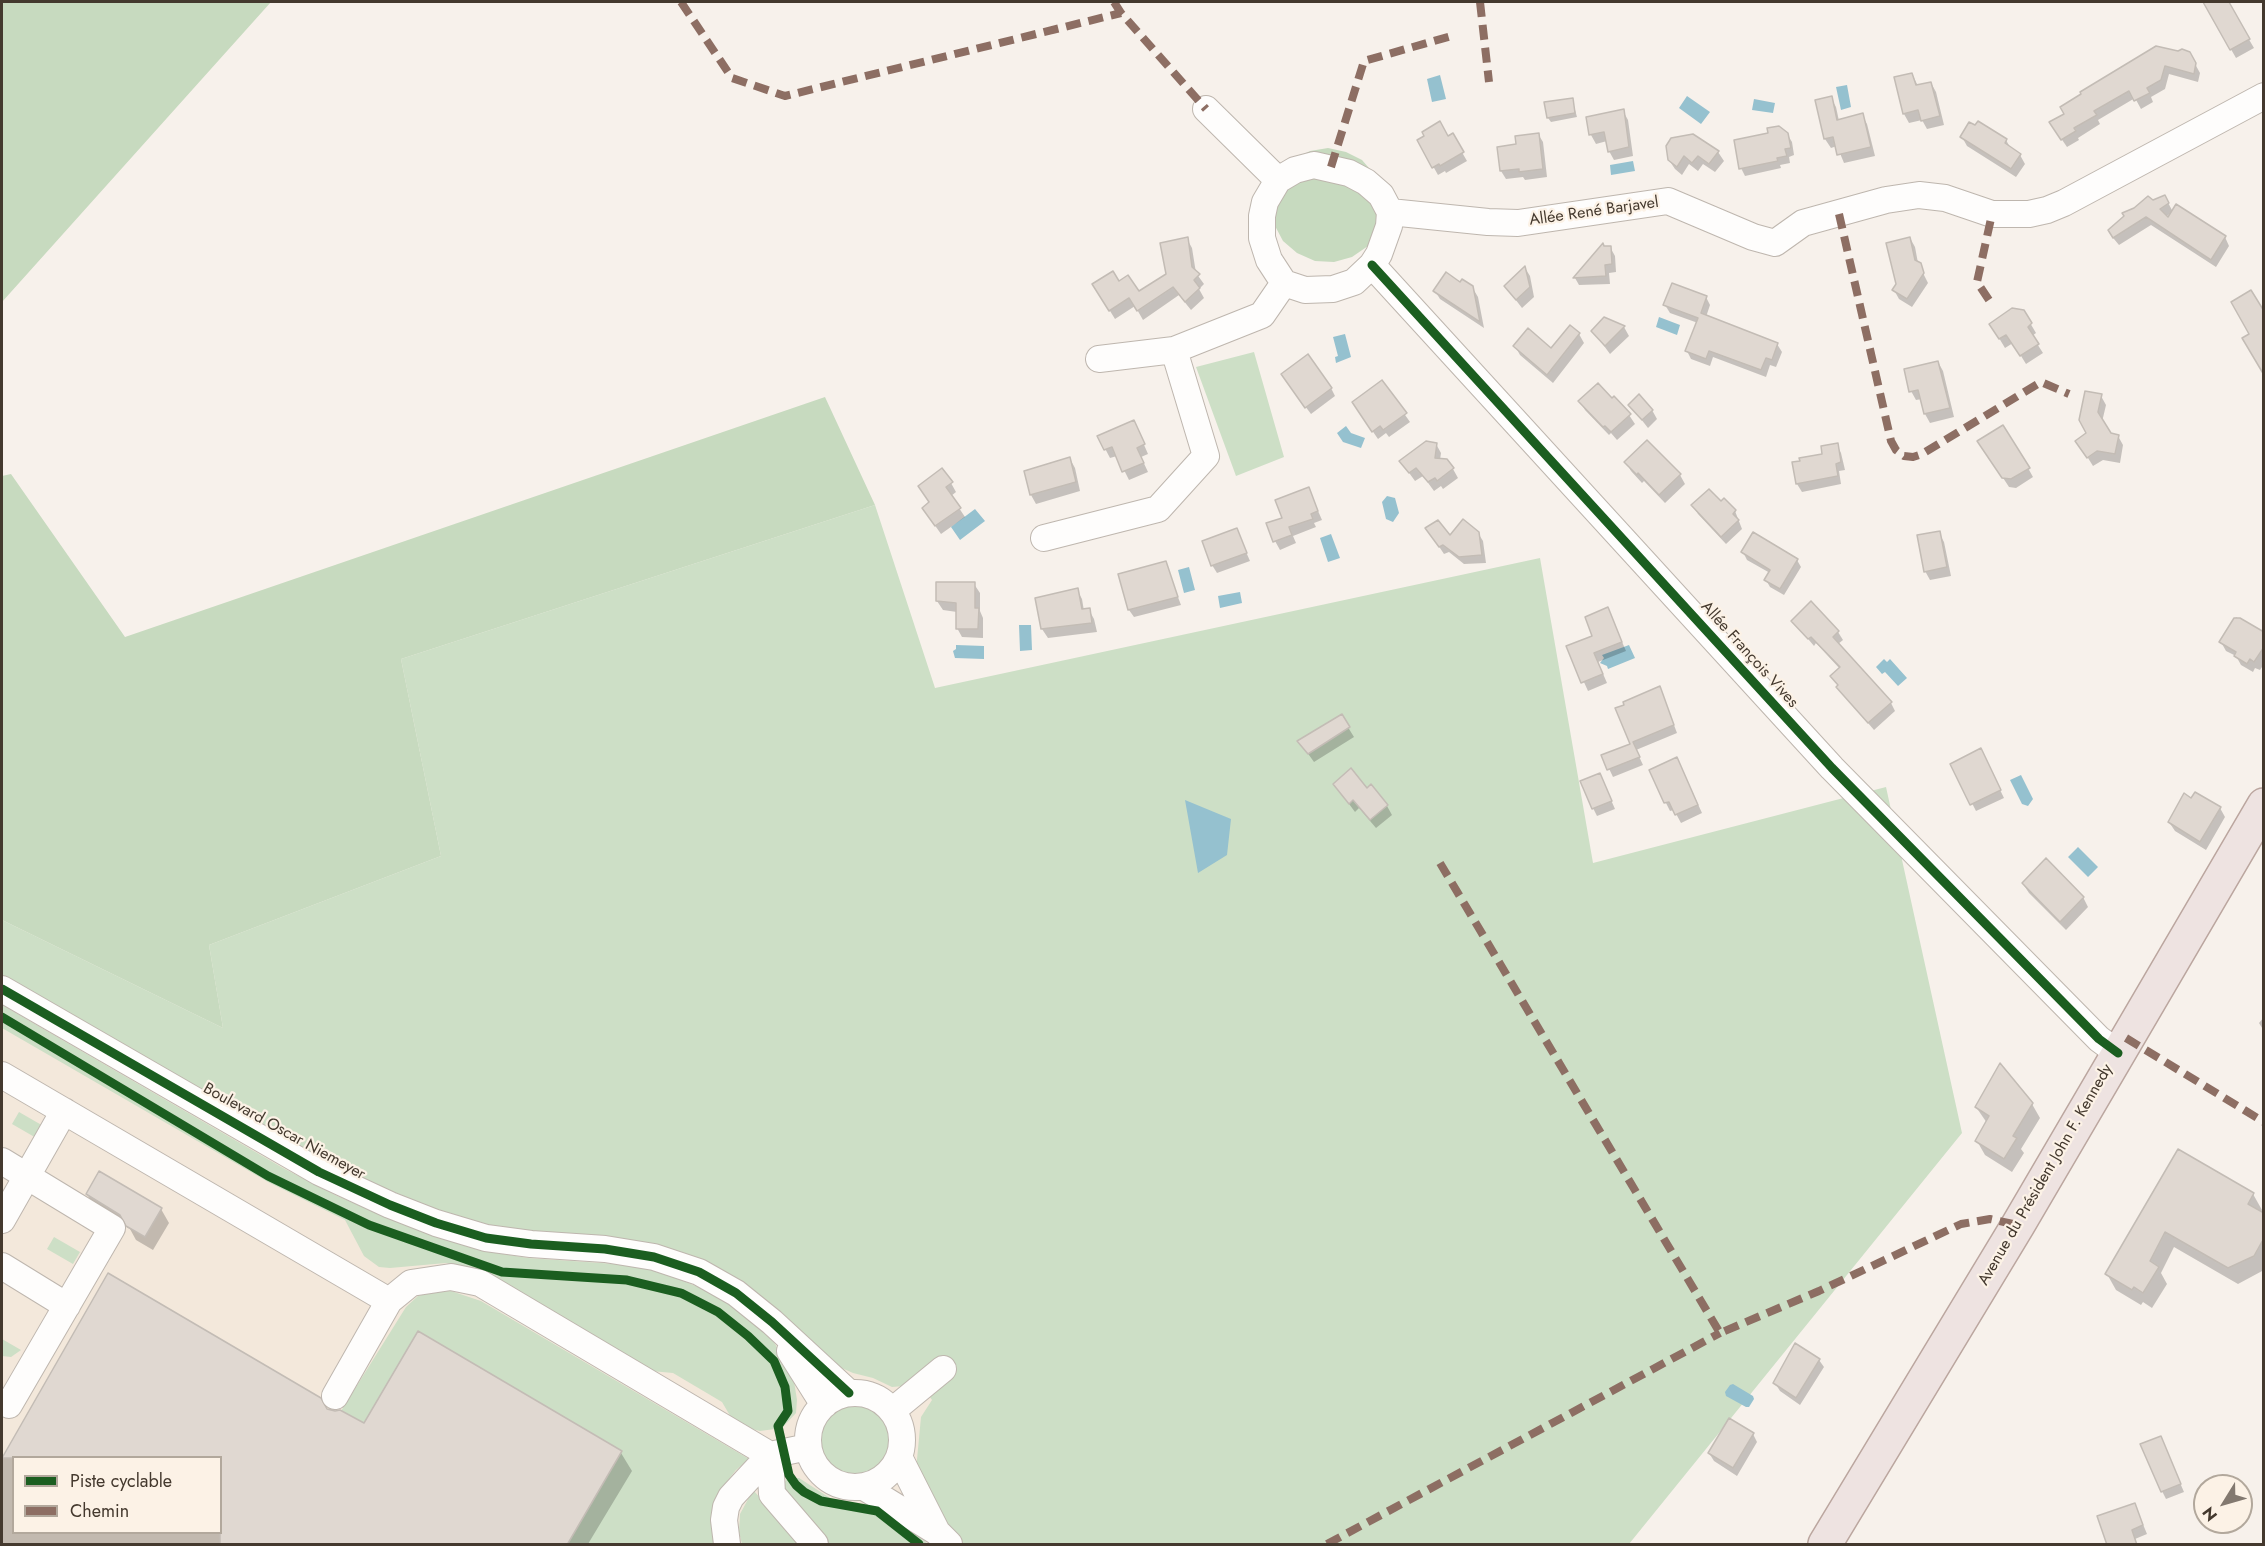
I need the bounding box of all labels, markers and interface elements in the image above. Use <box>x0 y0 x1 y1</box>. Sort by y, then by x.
street label: Allée René Barjavel <box>1528 193 1660 231</box>
street label: Allée François Vives <box>1696 598 1802 712</box>
street label: Avenue du Président John F. Kennedy <box>1975 1061 2117 1289</box>
street label: Boulevard Oscar Niemeyer <box>200 1079 368 1185</box>
legend <box>12 1456 222 1534</box>
text: Piste cyclable <box>70 1468 172 1494</box>
north arrow <box>2193 1474 2253 1534</box>
text: Chemin <box>70 1498 129 1524</box>
text: N <box>2197 1502 2223 1526</box>

